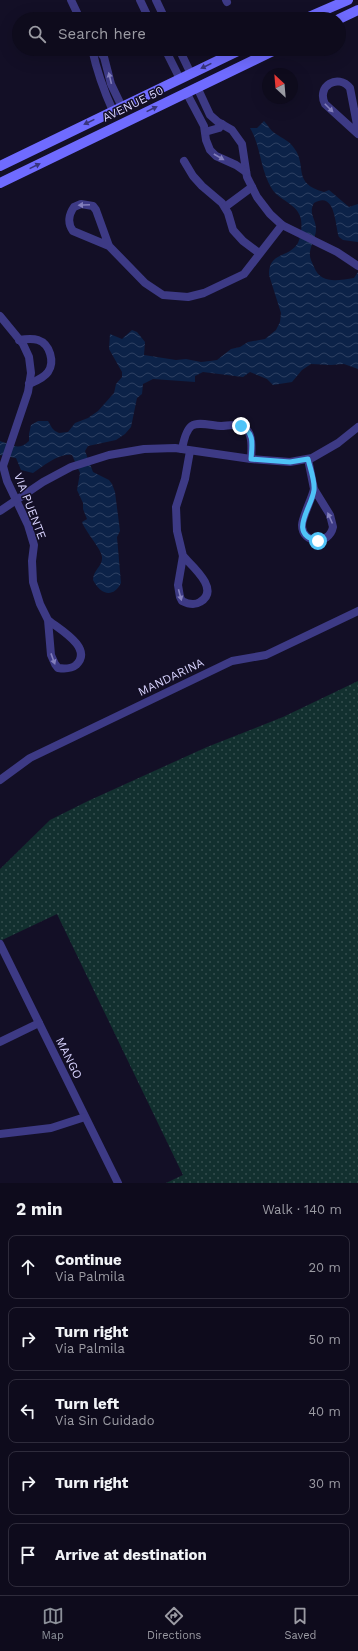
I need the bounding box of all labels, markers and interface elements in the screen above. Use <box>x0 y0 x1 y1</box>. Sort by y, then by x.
search box <box>12 12 346 56</box>
icon: search <box>26 23 48 45</box>
text: Search here <box>58 25 146 43</box>
one-way arrow <box>201 63 212 69</box>
north arrow <box>262 68 298 104</box>
one-way arrow <box>106 71 112 84</box>
street label: AVENUE 50 <box>100 83 166 125</box>
one-way arrow <box>324 103 334 113</box>
one-way arrow <box>146 106 158 112</box>
one-way arrow <box>84 119 95 126</box>
one-way arrow <box>213 154 225 161</box>
one-way arrow <box>29 163 41 169</box>
one-way arrow <box>77 202 90 208</box>
route end <box>232 417 250 435</box>
street label: VIA PUENTE <box>11 471 49 542</box>
one-way arrow <box>327 512 333 524</box>
route start <box>309 532 327 550</box>
one-way arrow <box>178 588 184 601</box>
one-way arrow <box>50 653 56 665</box>
street label: MANDARINA <box>136 655 206 699</box>
street label: MANGO <box>53 1035 85 1081</box>
text: 2 min <box>16 1199 62 1219</box>
text: Walk · 140 m <box>262 1202 342 1217</box>
text: Continue <box>55 1251 122 1269</box>
icon: ahead <box>17 1256 39 1278</box>
text: 20 m <box>309 1260 341 1275</box>
text: Via Palmila <box>55 1269 125 1284</box>
text: Turn right <box>55 1323 128 1341</box>
icon: right <box>17 1328 39 1350</box>
text: 50 m <box>309 1332 341 1347</box>
text: Via Palmila <box>55 1341 125 1356</box>
text: Turn left <box>55 1395 119 1413</box>
icon: left <box>17 1400 39 1422</box>
text: 40 m <box>308 1404 341 1419</box>
text: Via Sin Cuidado <box>55 1413 154 1428</box>
icon: right <box>17 1472 39 1494</box>
text: Turn right <box>55 1474 128 1492</box>
text: 30 m <box>309 1476 341 1491</box>
icon: arrive <box>17 1544 39 1566</box>
text: Arrive at destination <box>55 1546 207 1564</box>
tab: Map <box>42 1605 64 1642</box>
tab: Directions <box>147 1605 201 1642</box>
tab: Saved <box>284 1605 316 1642</box>

